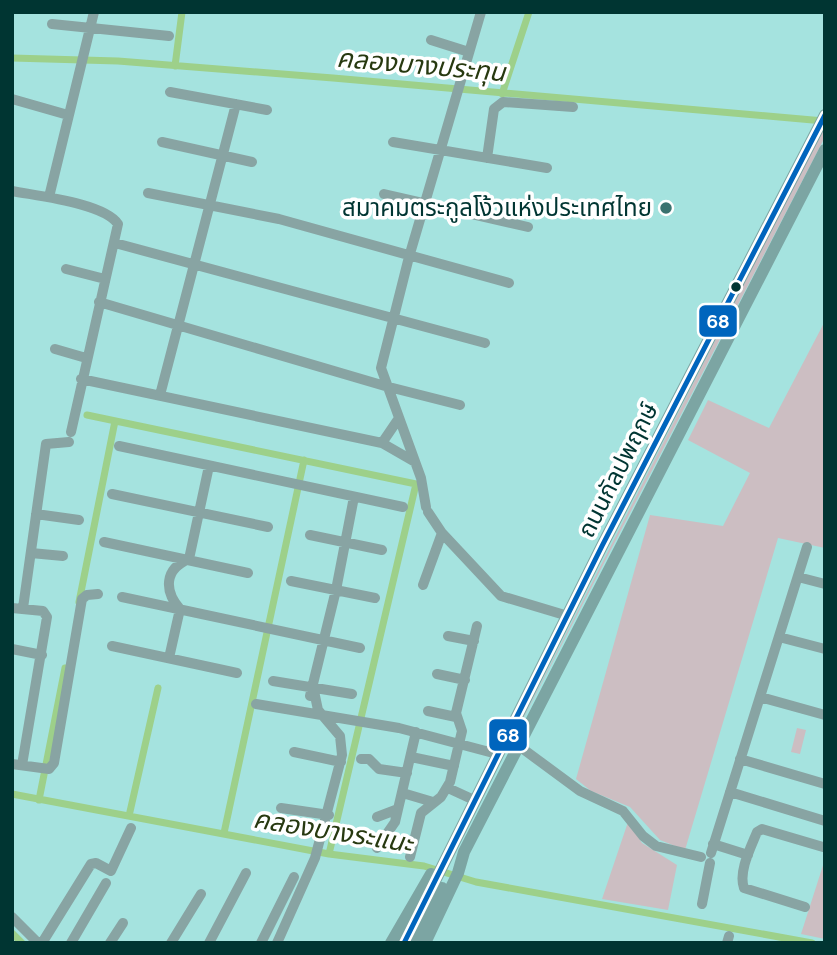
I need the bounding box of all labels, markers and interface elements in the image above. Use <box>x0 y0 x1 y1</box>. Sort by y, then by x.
water label: คลองบางประทุน <box>335 43 508 88</box>
place label: สมาคมตระกูลโง้วแห่งประเทศไทย <box>342 193 652 223</box>
marker: สมาคมตระกูลโง้วแห่งประเทศไทย <box>658 200 674 216</box>
unlabelled marker <box>729 280 743 294</box>
line badge: 68 <box>698 304 738 338</box>
text: 68 <box>706 310 730 332</box>
street label: ถนนกัลปพฤกษ์ <box>571 398 664 542</box>
line badge: 68 <box>488 718 528 752</box>
text: 68 <box>496 724 520 746</box>
water label: คลองบางระแนะ <box>251 804 417 859</box>

